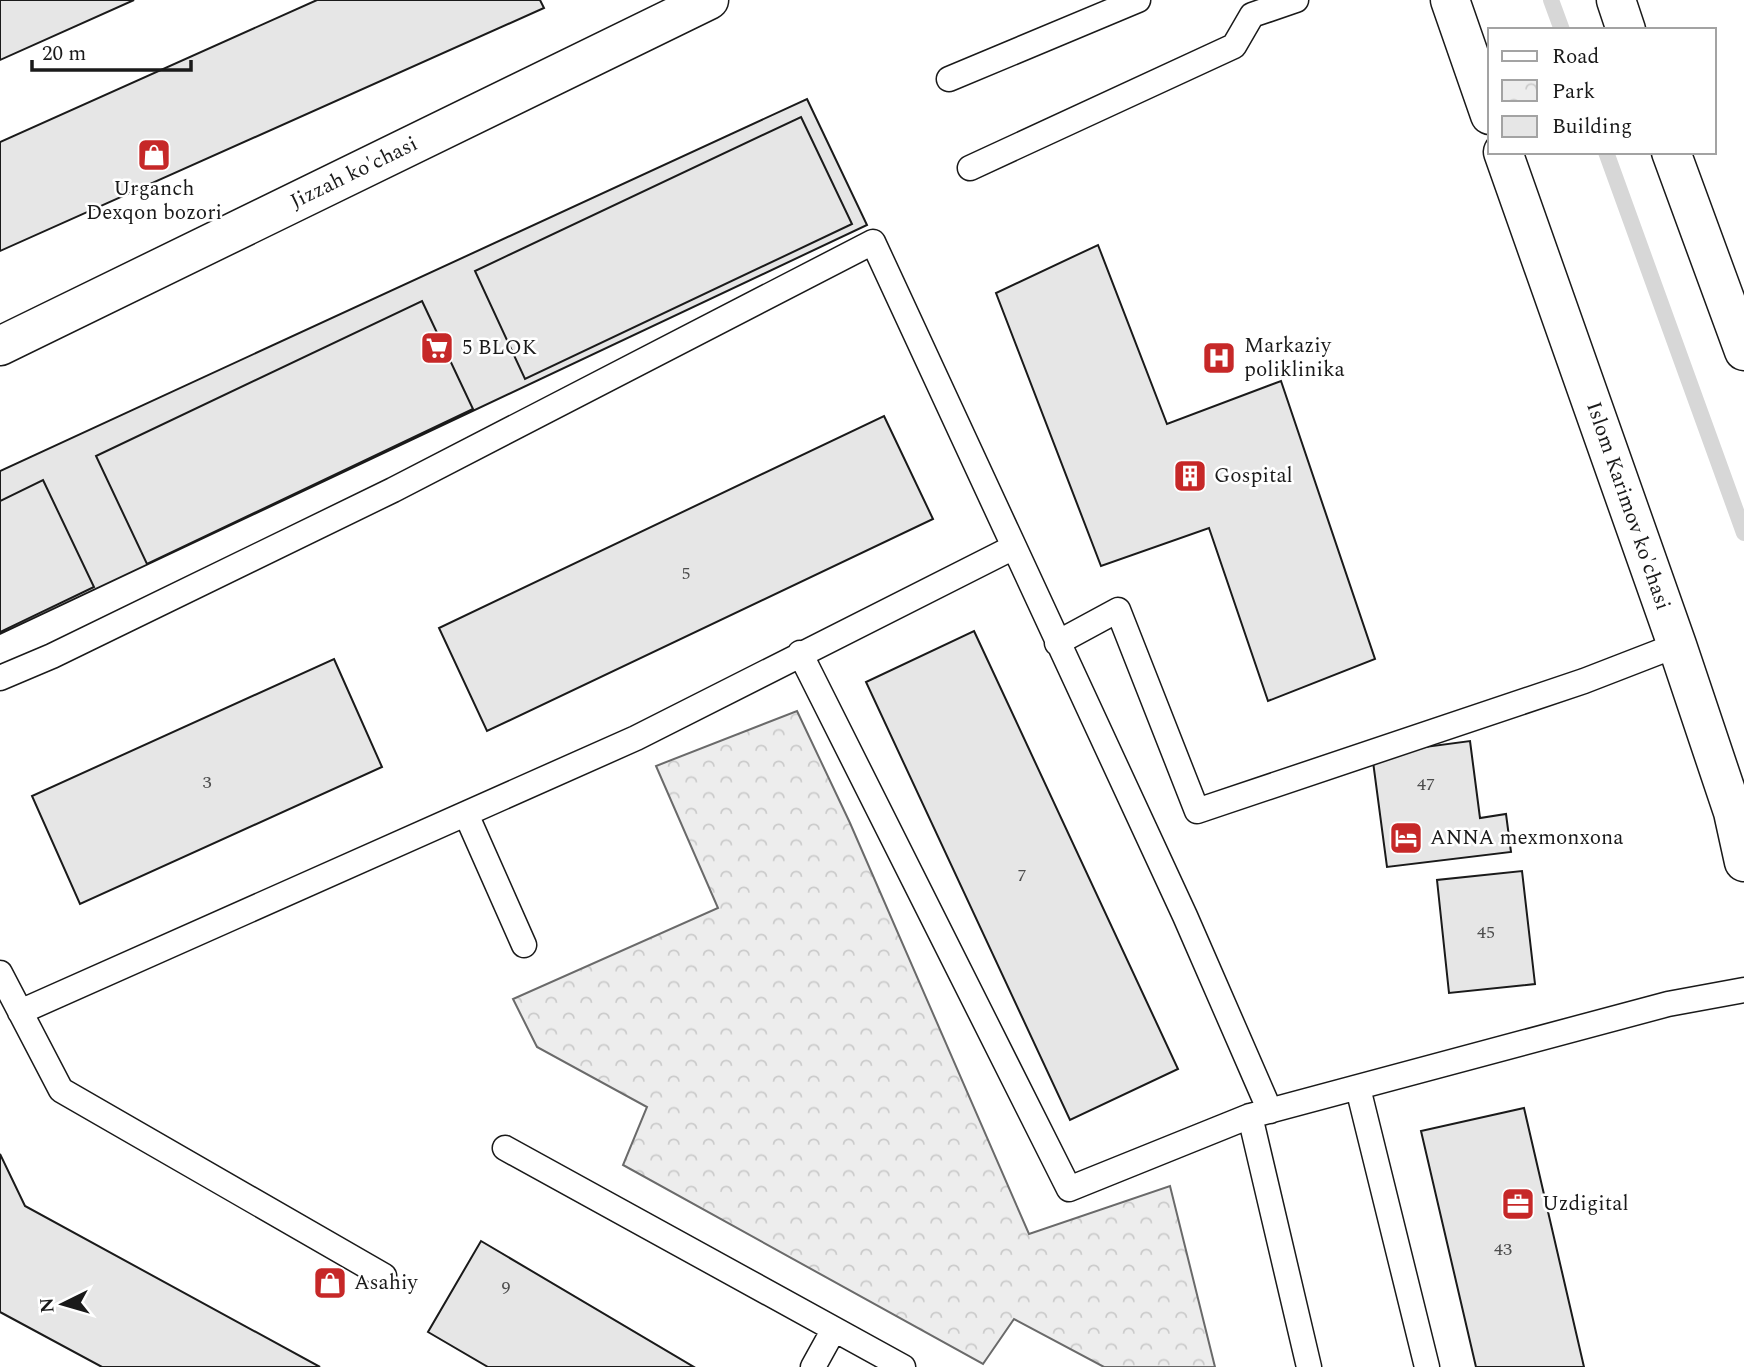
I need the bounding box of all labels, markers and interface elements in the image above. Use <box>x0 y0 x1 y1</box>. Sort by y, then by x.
scale bar <box>32 28 191 72</box>
legend <box>1488 28 1716 154</box>
text: 20 m <box>42 38 86 70</box>
text: Road <box>1552 41 1599 73</box>
text: Park <box>1552 76 1596 108</box>
text: Building <box>1552 111 1632 143</box>
street label: Jizzah ko'chasi <box>285 128 423 218</box>
shop icon: Urganch Dexqon bozori <box>135 136 173 174</box>
place label: Urganch Dexqon bozori <box>86 173 222 229</box>
supermarket icon: 5 BLOK <box>418 329 456 367</box>
place label: Markaziy poliklinika <box>1244 330 1345 386</box>
place label: 5 BLOK <box>462 332 537 364</box>
hospital icon: Markaziy poliklinika <box>1200 339 1238 377</box>
street label: Islom Karimov ko'chasi <box>1577 397 1679 615</box>
building icon: Gospital <box>1171 457 1209 495</box>
place label: Gospital <box>1214 460 1293 492</box>
house number: 5 <box>682 560 691 587</box>
house number: 3 <box>203 769 212 796</box>
house number: 47 <box>1417 771 1435 798</box>
hotel icon: ANNA mexmonxona <box>1387 819 1425 857</box>
place label: ANNA mexmonxona <box>1430 822 1624 854</box>
house number: 7 <box>1018 862 1027 889</box>
house number: 45 <box>1477 919 1495 946</box>
office icon: Uzdigital <box>1499 1185 1537 1223</box>
place label: Uzdigital <box>1542 1188 1629 1220</box>
house number: 43 <box>1494 1236 1512 1263</box>
shop icon: Asahiy <box>311 1264 349 1302</box>
place label: Asahiy <box>354 1267 418 1299</box>
north arrow <box>28 1269 98 1339</box>
house number: 9 <box>502 1274 511 1301</box>
text: N <box>32 1296 63 1314</box>

